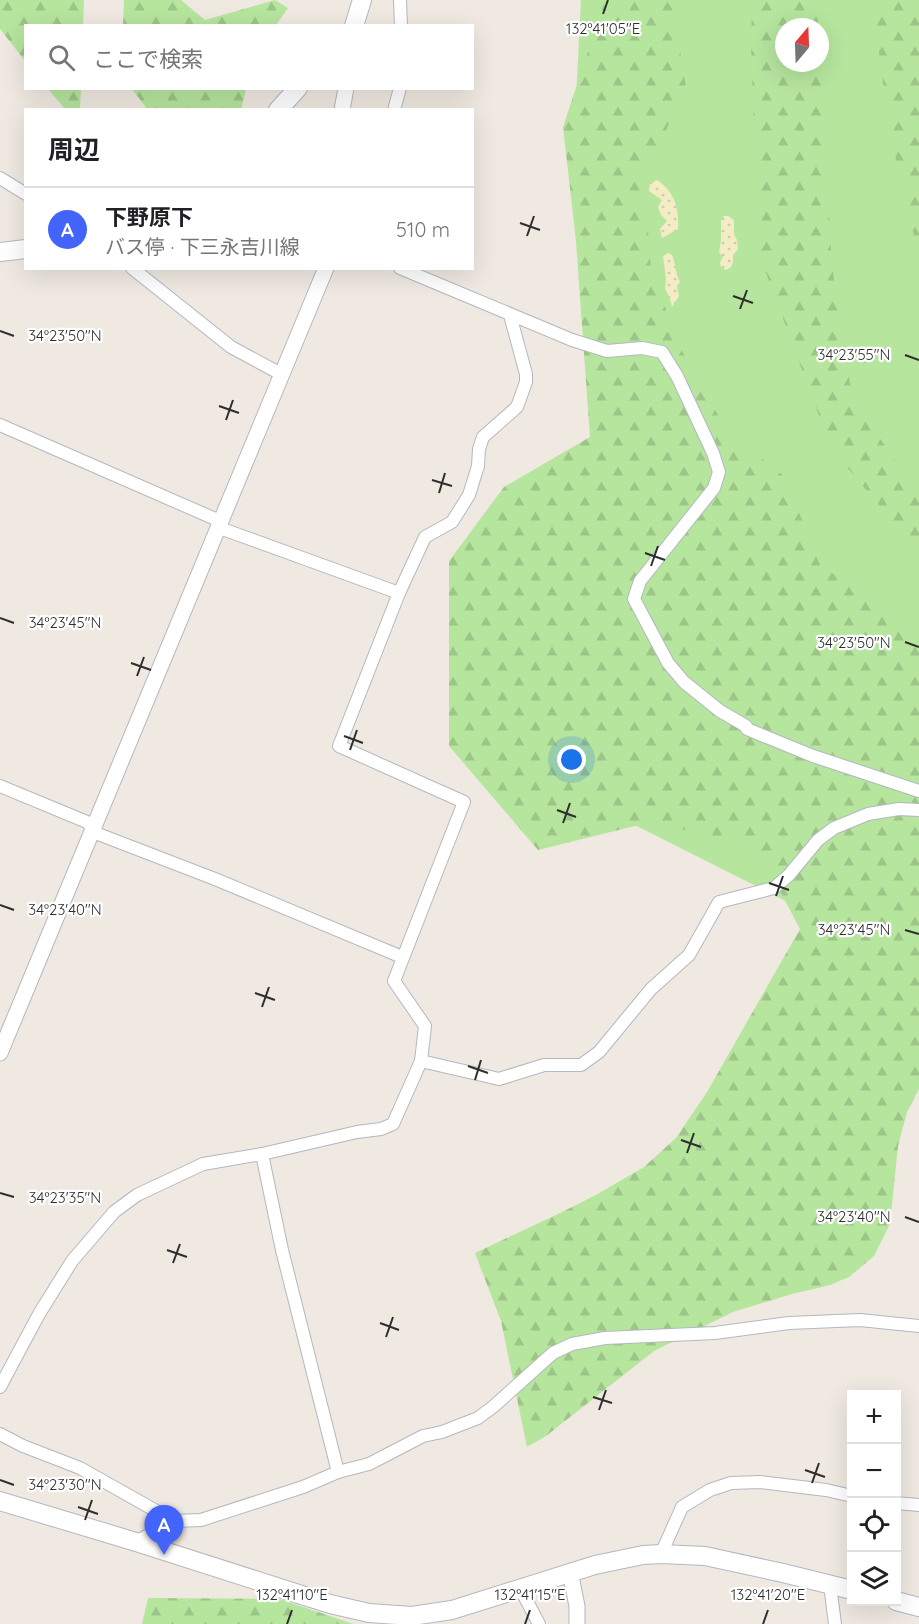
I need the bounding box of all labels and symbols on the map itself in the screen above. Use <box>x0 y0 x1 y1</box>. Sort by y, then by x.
north arrow <box>775 18 829 72</box>
text: 132°41'05"E <box>566 19 640 38</box>
text: 34°23'50"N <box>28 326 102 345</box>
text: 34°23'55"N <box>818 345 890 364</box>
text: 34°23'45"N <box>29 613 101 632</box>
text: 34°23'50"N <box>817 633 891 652</box>
your location <box>557 745 586 774</box>
text: 34°23'40"N <box>28 900 102 919</box>
text: 34°23'45"N <box>818 920 890 939</box>
text: 34°23'35"N <box>29 1188 101 1207</box>
text: 34°23'40"N <box>817 1207 891 1226</box>
text: 34°23'30"N <box>28 1475 102 1494</box>
pin: A <box>144 1506 184 1555</box>
text: 132°41'10"E <box>256 1585 328 1604</box>
text: 132°41'15"E <box>495 1585 565 1604</box>
text: 132°41'20"E <box>731 1585 805 1604</box>

